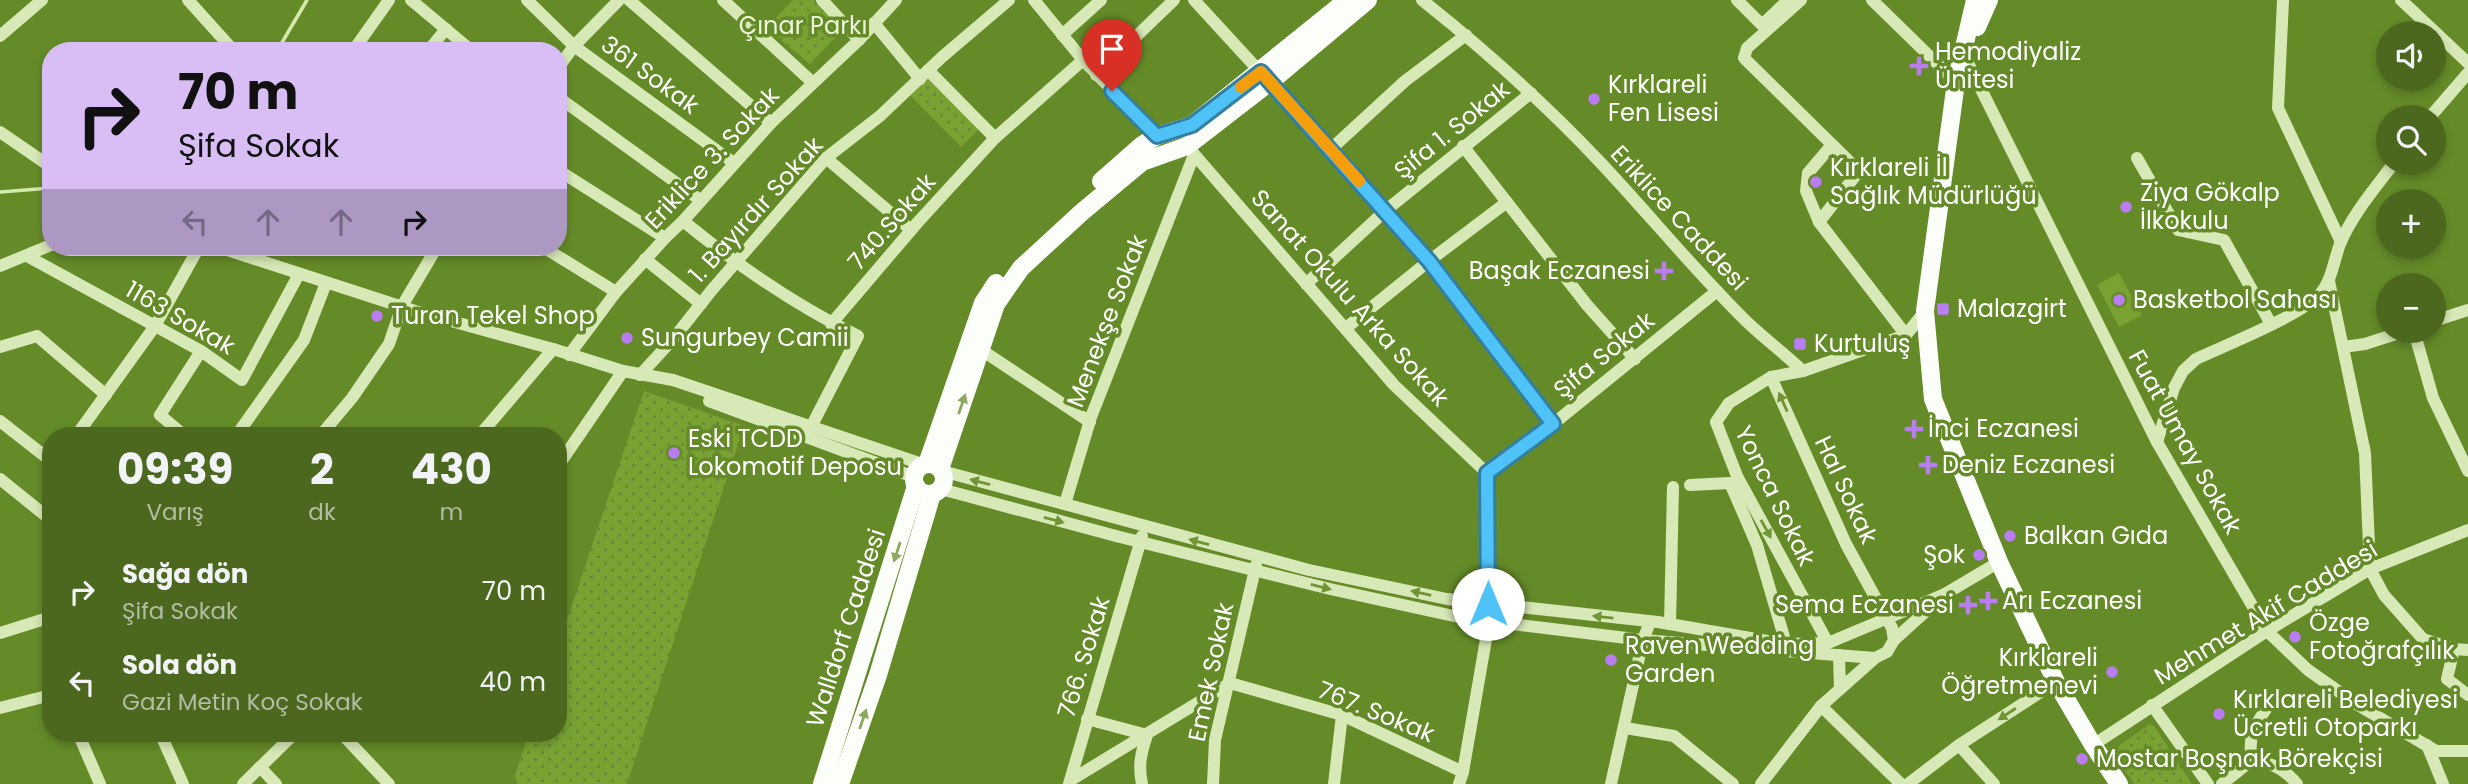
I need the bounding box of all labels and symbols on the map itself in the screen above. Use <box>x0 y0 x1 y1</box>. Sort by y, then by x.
park label: Çınar Parkı <box>739 9 867 42</box>
pin <box>1082 19 1142 91</box>
street label: 361 Sokak <box>595 28 707 122</box>
place label: Hemodiyaliz Ünitesi <box>1935 35 2081 96</box>
marker: Hemodiyaliz Ünitesi <box>1909 56 1929 76</box>
place label: Kırklareli Fen Lisesi <box>1608 68 1719 129</box>
street label: Şifa 1. Sokak <box>1387 72 1517 187</box>
street label: Eriklice 3. Sokak <box>637 79 787 236</box>
marker: Kırklareli Fen Lisesi <box>1586 91 1602 107</box>
street label: 1. Bayırdır Sokak <box>681 129 831 290</box>
street label: Eriklice Caddesi <box>1603 138 1755 298</box>
place label: Kırklareli İl Sağlık Müdürlüğü <box>1830 151 2037 212</box>
street label: 740.Sokak <box>840 166 943 277</box>
marker: Kırklareli İl Sağlık Müdürlüğü <box>1808 174 1824 190</box>
place label: Ziya Gökalp İlkokulu <box>2140 176 2280 237</box>
street label: Sanat Okulu Arka Sokak <box>1244 182 1457 414</box>
marker: Ziya Gökalp İlkokulu <box>2118 199 2134 215</box>
street label: Menekşe Sokak <box>1058 229 1155 412</box>
place label: Başak Eczanesi <box>1469 254 1650 287</box>
marker: Başak Eczanesi <box>1656 263 1672 279</box>
street label: 1163 Sokak <box>119 273 242 363</box>
place label: Basketbol Sahası <box>2133 283 2337 316</box>
place label: Malazgirt <box>1957 292 2067 325</box>
marker: Basketbol Sahası <box>2111 292 2127 308</box>
place label: Turan Tekel Shop <box>391 299 595 332</box>
marker: Malazgirt <box>1935 301 1951 317</box>
street label: Şifa Sokak <box>1546 303 1662 405</box>
marker: Turan Tekel Shop <box>369 308 385 324</box>
place label: Sungurbey Camii <box>641 321 849 354</box>
place label: Kurtuluş <box>1814 327 1911 360</box>
marker: Sungurbey Camii <box>619 330 635 346</box>
marker: Kurtuluş <box>1792 336 1808 352</box>
street label: Fuat Umay Sokak <box>2121 344 2250 541</box>
one-way arrow <box>1777 392 1789 412</box>
one-way arrow <box>957 394 968 415</box>
place label: İnci Eczanesi <box>1928 412 2079 445</box>
street label: Yonca Sokak <box>1727 420 1824 572</box>
marker: İnci Eczanesi <box>1906 421 1922 437</box>
place label: Eski TCDD Lokomotif Deposu <box>688 422 902 483</box>
street label: Hal Sokak <box>1807 430 1886 550</box>
marker: Eski TCDD Lokomotif Deposu <box>666 445 682 461</box>
place label: Deniz Eczanesi <box>1942 448 2115 481</box>
marker: Deniz Eczanesi <box>1920 457 1936 473</box>
one-way arrow <box>969 476 990 486</box>
one-way arrow <box>1044 515 1065 525</box>
one-way arrow <box>1760 519 1772 539</box>
place label: Balkan Gıda <box>2024 519 2168 552</box>
street label: Walldorf Caddesi <box>798 524 893 731</box>
marker: Balkan Gıda <box>2002 528 2018 544</box>
street label: Mehmet Akif Caddesi <box>2148 533 2383 692</box>
one-way arrow <box>1189 536 1210 546</box>
place label: Şok <box>1923 538 1966 571</box>
one-way arrow <box>891 541 901 562</box>
marker: Şok <box>1971 547 1987 563</box>
position arrow <box>1451 567 1525 641</box>
one-way arrow <box>1310 582 1332 593</box>
place label: Arı Eczanesi <box>2002 584 2142 617</box>
one-way arrow <box>1410 587 1432 598</box>
place label: Sema Eczanesi <box>1775 588 1954 621</box>
street label: 766. Sokak <box>1049 591 1118 722</box>
marker: Arı Eczanesi <box>1980 593 1996 609</box>
marker: Sema Eczanesi <box>1960 597 1976 613</box>
street label: Emek Sokak <box>1180 599 1241 744</box>
place label: Özge Fotoğrafçılık <box>2309 606 2455 667</box>
one-way arrow <box>1592 611 1614 622</box>
place label: Raven Wedding Garden <box>1625 629 1814 690</box>
marker: Özge Fotoğrafçılık <box>2287 629 2303 645</box>
place label: Kırklareli Öğretmenevi <box>1941 641 2098 702</box>
marker: Raven Wedding Garden <box>1603 652 1619 668</box>
marker: Kırklareli Öğretmenevi <box>2104 664 2120 680</box>
street label: 767. Sokak <box>1313 673 1440 750</box>
place label: Kırklareli Belediyesi Ücretli Otoparkı <box>2233 683 2458 744</box>
marker: Kırklareli Belediyesi Ücretli Otoparkı <box>2211 706 2227 722</box>
one-way arrow <box>1998 707 2017 720</box>
one-way arrow <box>858 709 869 730</box>
place label: Mostar Boşnak Börekçisi <box>2096 742 2383 775</box>
marker: Mostar Boşnak Börekçisi <box>2074 751 2090 767</box>

